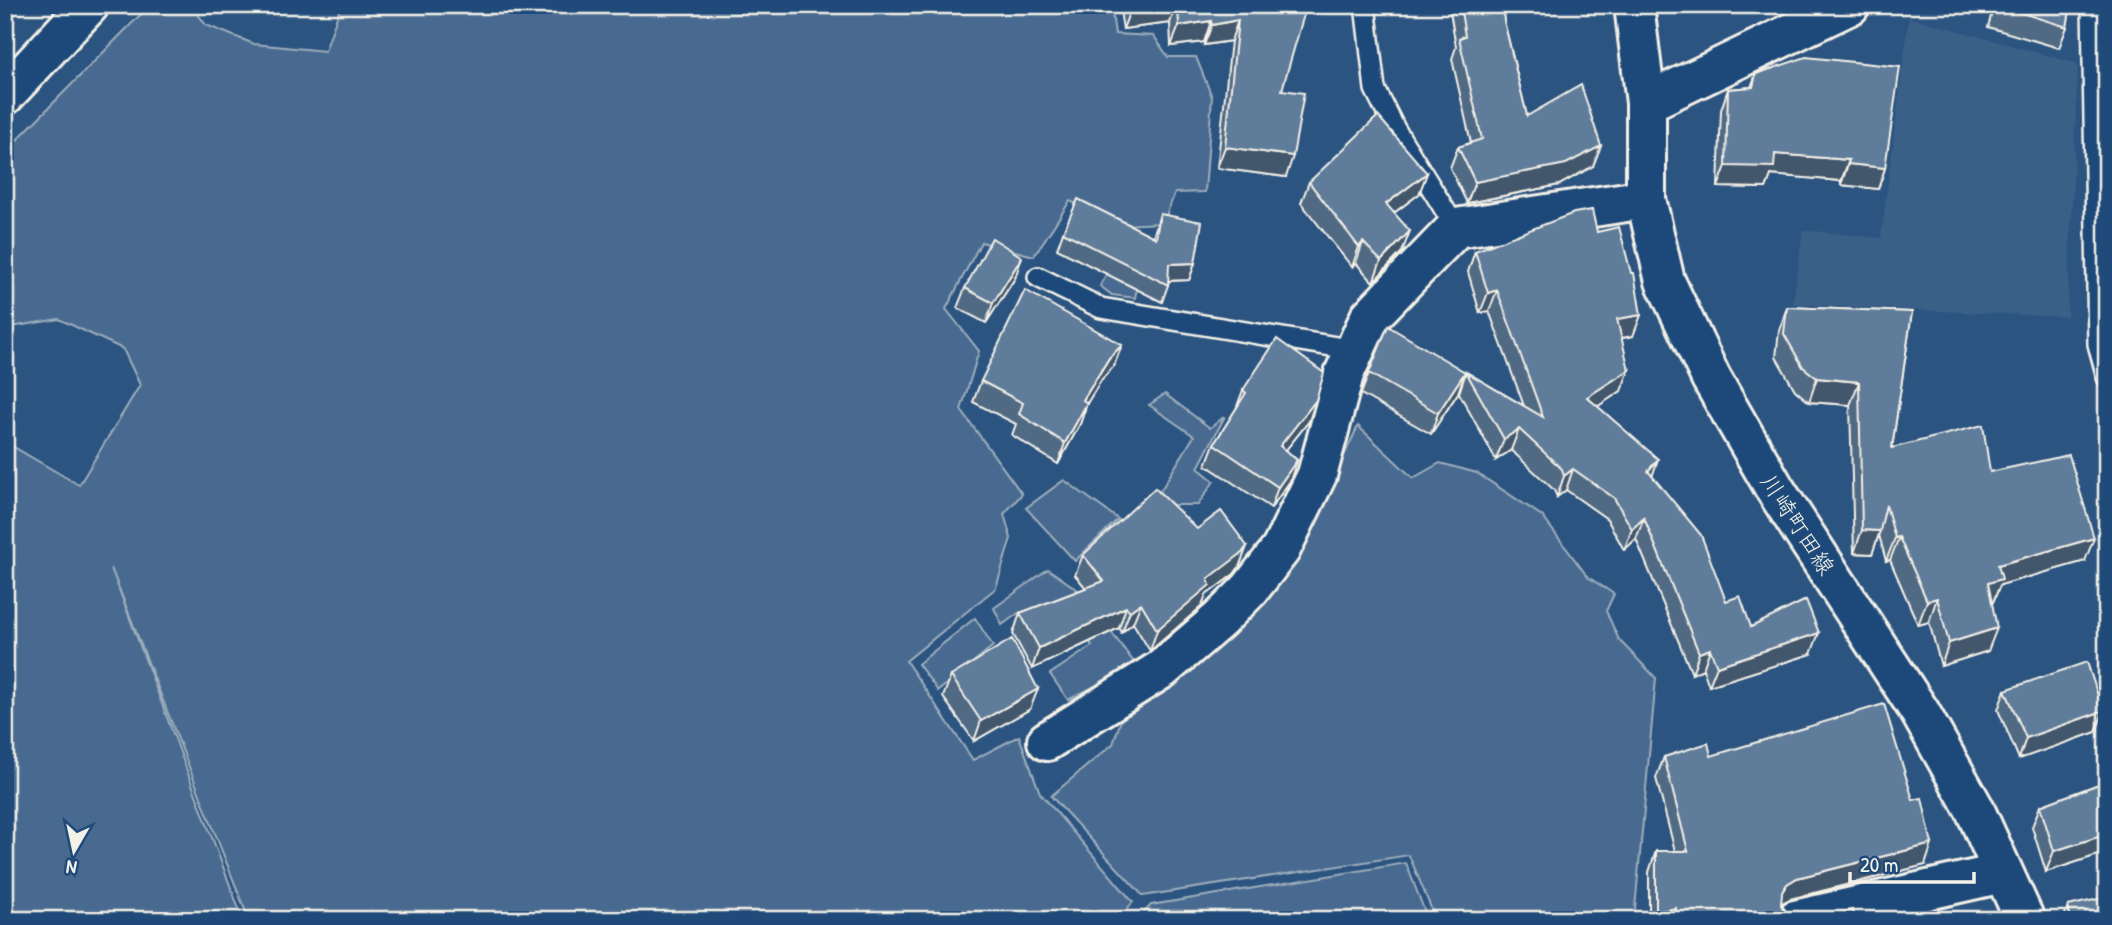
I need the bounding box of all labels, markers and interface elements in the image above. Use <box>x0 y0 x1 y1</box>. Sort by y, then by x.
street label: 川崎町田線 <box>1754 467 1842 581</box>
north arrow <box>38 816 108 886</box>
scale bar <box>1850 841 1974 885</box>
text: 20 m <box>1860 850 1898 879</box>
text: N <box>64 854 78 881</box>

